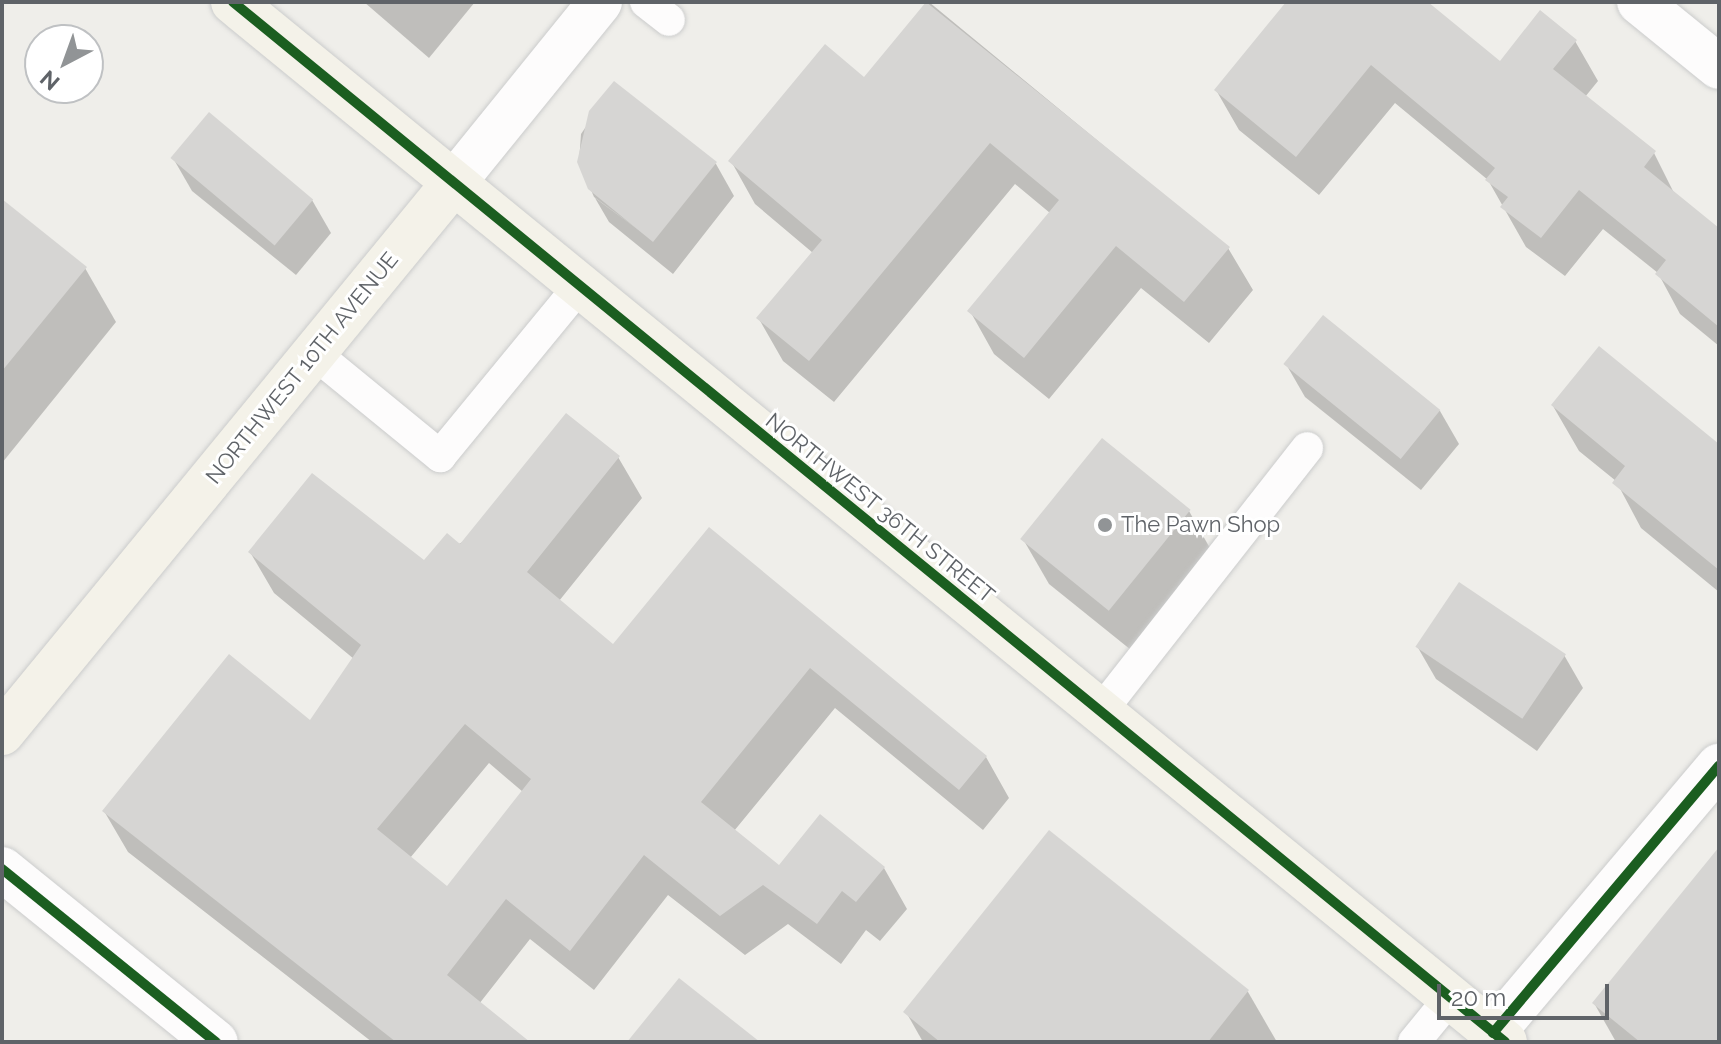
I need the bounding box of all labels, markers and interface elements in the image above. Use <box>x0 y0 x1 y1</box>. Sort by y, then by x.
north arrow <box>24 24 104 104</box>
text: N <box>35 65 64 96</box>
street label: NORTHWEST 10TH AVENUE <box>200 246 404 490</box>
street label: NORTHWEST 36TH STREET <box>760 407 1000 609</box>
place label: The Pawn Shop <box>1121 512 1280 538</box>
marker: The Pawn Shop <box>1096 516 1114 534</box>
scale bar <box>1441 968 1613 1018</box>
text: 20 m <box>1451 983 1506 1012</box>

